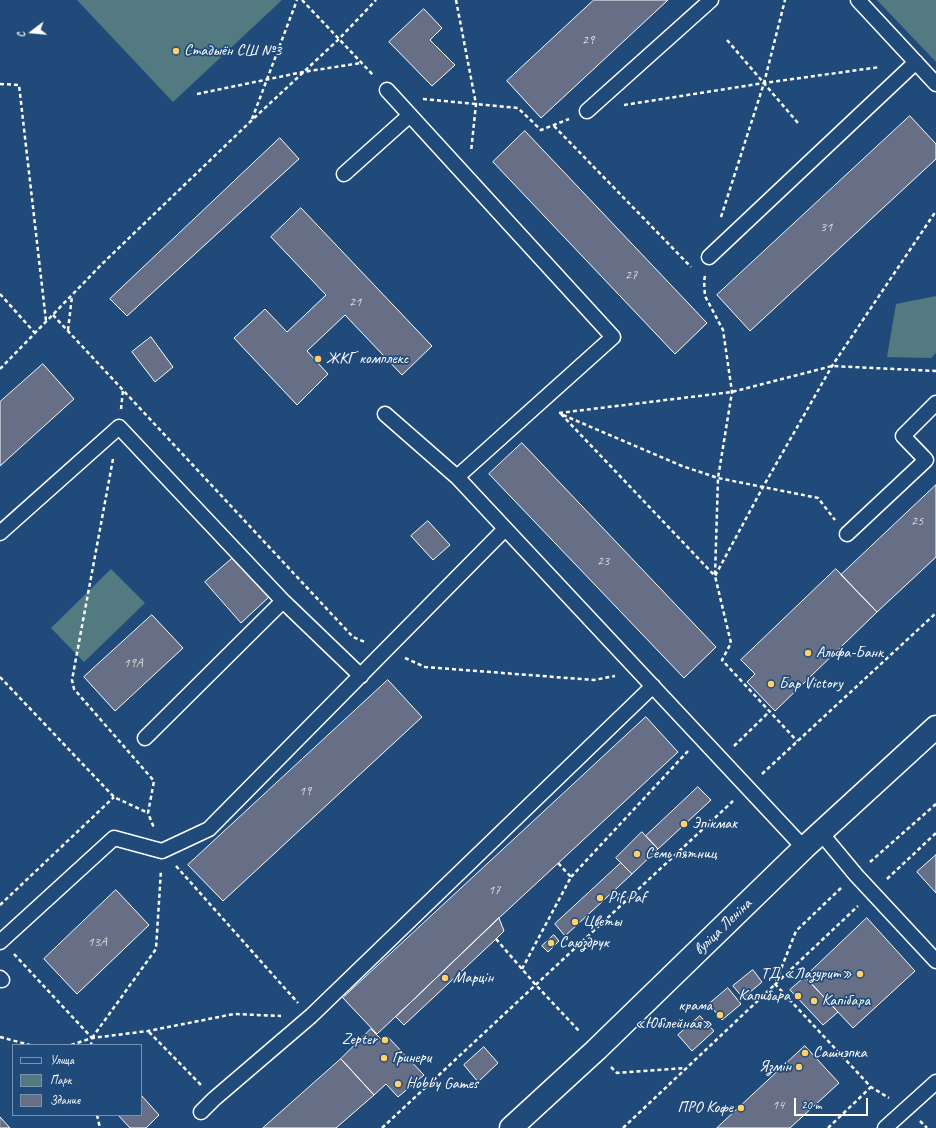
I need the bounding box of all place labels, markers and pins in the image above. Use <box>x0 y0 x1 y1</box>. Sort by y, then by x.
place label: Стадыён СШ №3 <box>184 41 281 61</box>
marker: Стадыён СШ №3 <box>171 46 181 56</box>
place label: ЖКГ комплекс <box>326 349 408 369</box>
marker: ЖКГ комплекс <box>313 354 323 364</box>
place label: Альфа-Банк <box>816 643 883 663</box>
marker: Альфа-Банк <box>803 648 813 658</box>
place label: Бар Victory <box>779 674 843 694</box>
marker: Бар Victory <box>766 679 776 689</box>
place label: Эпікмак <box>692 814 737 834</box>
marker: Эпікмак <box>679 819 689 829</box>
place label: Семь пятниц <box>645 844 717 864</box>
marker: Семь пятниц <box>632 849 642 859</box>
place label: Pif Paf <box>608 888 646 908</box>
marker: Pif Paf <box>595 893 605 903</box>
place label: Цветы <box>583 912 622 932</box>
marker: Цветы <box>570 917 580 927</box>
place label: Саюздрук <box>559 933 609 953</box>
marker: Саюздрук <box>546 938 556 948</box>
place label: ТД «Лазурит» <box>761 964 852 984</box>
place label: Марцін <box>453 968 493 988</box>
marker: ТД «Лазурит» <box>855 969 865 979</box>
marker: Марцін <box>440 973 450 983</box>
place label: Капибара <box>739 986 790 1006</box>
marker: Капибара <box>793 991 803 1001</box>
place label: Капібара <box>822 991 870 1011</box>
place label: крама «Юбілейная» <box>635 996 712 1034</box>
marker: Капібара <box>809 996 819 1006</box>
marker: крама «Юбілейная» <box>715 1010 725 1020</box>
place label: Zepter <box>342 1030 377 1050</box>
marker: Zepter <box>380 1035 390 1045</box>
place label: Сашчэпка <box>813 1043 867 1063</box>
place label: Гринери <box>392 1048 431 1068</box>
marker: Сашчэпка <box>800 1048 810 1058</box>
marker: Гринери <box>379 1053 389 1063</box>
place label: Язмін <box>759 1057 791 1077</box>
marker: Язмін <box>794 1062 804 1072</box>
place label: Hobby Games <box>406 1074 478 1094</box>
marker: Hobby Games <box>393 1079 403 1089</box>
place label: ПРО Кофе <box>677 1098 733 1118</box>
marker: ПРО Кофе <box>736 1103 746 1113</box>

